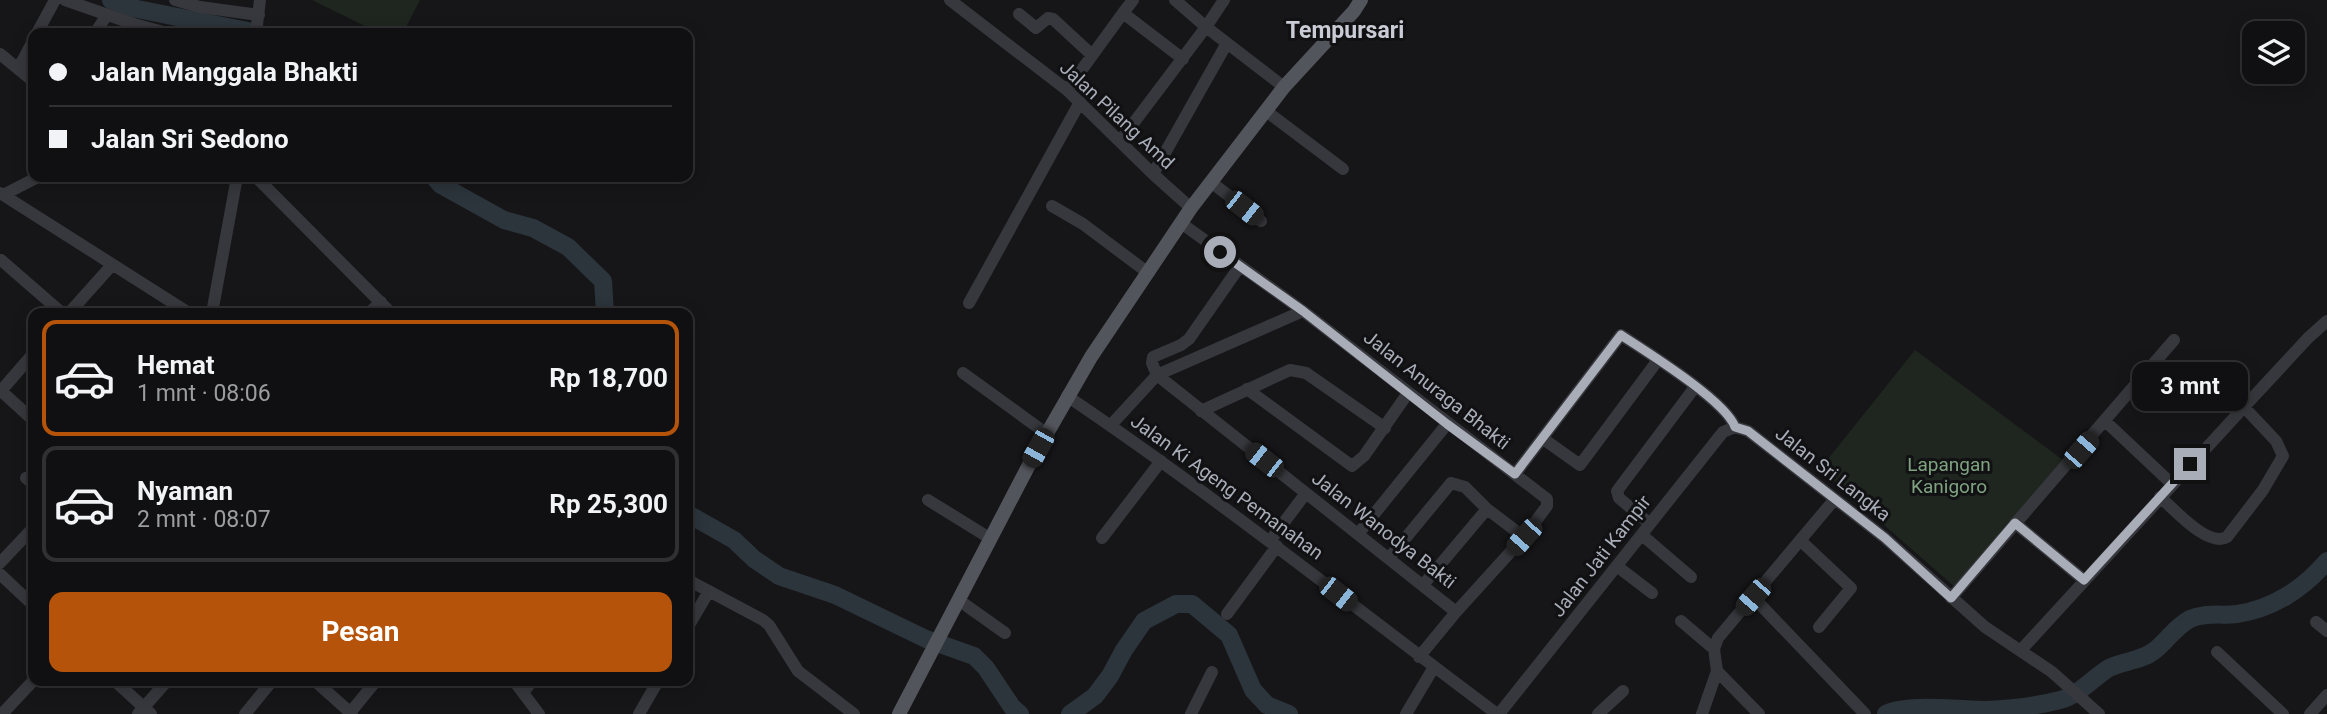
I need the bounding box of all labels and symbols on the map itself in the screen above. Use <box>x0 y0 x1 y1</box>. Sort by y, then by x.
district label: Tempursari <box>1286 17 1404 44</box>
street label: Jalan Pilang Amd <box>1055 56 1179 174</box>
car <box>1221 187 1268 229</box>
route start <box>1204 236 1236 268</box>
street label: Jalan Anuraga Bhakti <box>1359 326 1515 454</box>
callout: 3 mnt <box>2132 363 2248 412</box>
street label: Jalan Ki Ageng Pemanahan <box>1126 409 1328 565</box>
street label: Jalan Sri Langka <box>1771 422 1895 526</box>
car <box>1019 425 1058 471</box>
car <box>2060 427 2103 473</box>
car <box>1241 439 1288 481</box>
route end <box>2174 448 2206 480</box>
park label: Lapangan Kanigoro <box>1907 453 1991 498</box>
street label: Jalan Wanodya Bakti <box>1307 467 1461 593</box>
street label: Jalan Jati Kampir <box>1546 490 1656 621</box>
car <box>1503 514 1546 560</box>
car <box>1315 573 1362 615</box>
car <box>1732 574 1775 620</box>

